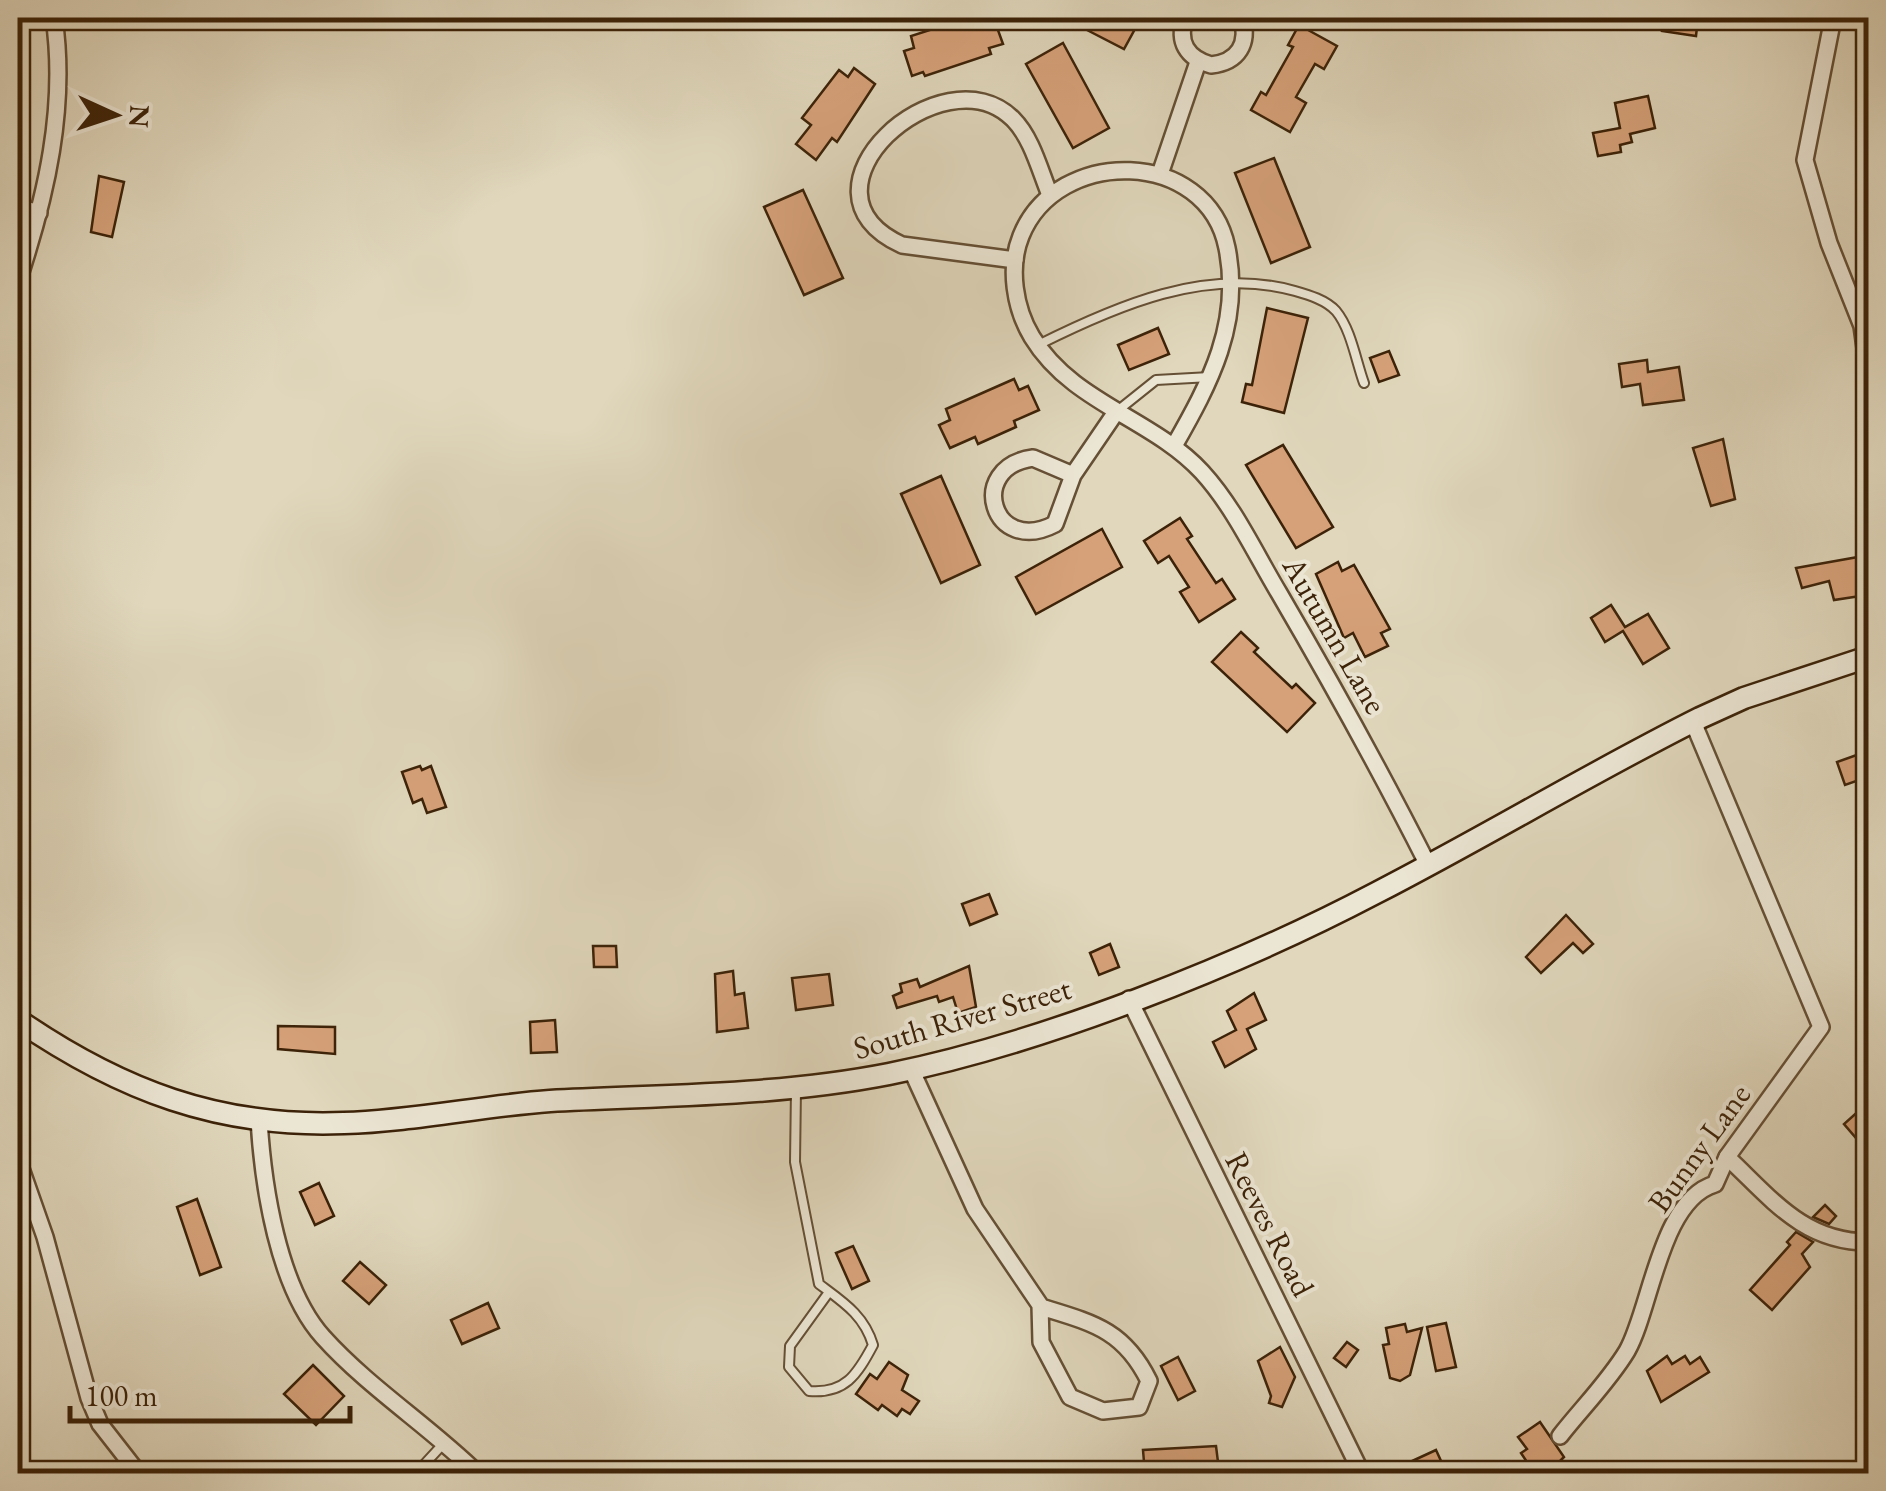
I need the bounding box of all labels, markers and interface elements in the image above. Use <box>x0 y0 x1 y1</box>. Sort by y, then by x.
north arrow <box>65 65 165 165</box>
text: N <box>121 104 159 129</box>
street label: Autumn Lane <box>1273 548 1397 721</box>
street label: South River Street <box>848 967 1076 1069</box>
street label: Bunny Lane <box>1638 1075 1760 1221</box>
street label: Reeves Road <box>1216 1145 1325 1304</box>
scale bar <box>70 1361 350 1423</box>
text: 100 m <box>85 1376 158 1415</box>

